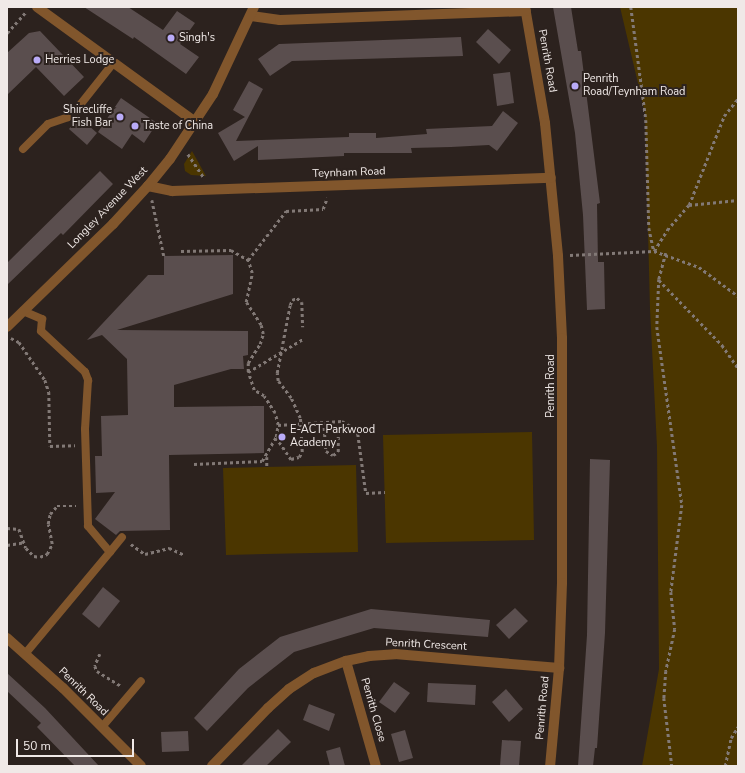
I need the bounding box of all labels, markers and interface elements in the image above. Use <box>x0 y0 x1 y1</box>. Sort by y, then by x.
street label: Penrith Road <box>535 28 559 94</box>
place label: Singh's <box>179 31 215 45</box>
marker: Singh's <box>166 33 176 43</box>
place label: Herries Lodge <box>45 53 114 67</box>
marker: Herries Lodge <box>32 55 42 65</box>
place label: Penrith Road/Teynham Road <box>583 73 686 99</box>
marker: Penrith Road/Teynham Road <box>570 81 580 91</box>
place label: Shirecliffe Fish Bar <box>63 104 112 130</box>
marker: Shirecliffe Fish Bar <box>115 112 125 122</box>
place label: Taste of China <box>143 119 213 133</box>
marker: Taste of China <box>130 121 140 131</box>
street label: Longley Avenue West <box>65 164 151 252</box>
street label: Teynham Road <box>312 165 386 181</box>
street label: Penrith Road <box>544 354 558 418</box>
place label: E-ACT Parkwood Academy <box>290 424 375 450</box>
marker: E-ACT Parkwood Academy <box>277 432 287 442</box>
street label: Penrith Crescent <box>385 636 467 654</box>
street label: Penrith Road <box>55 665 111 719</box>
street label: Penrith Close <box>358 676 388 744</box>
street label: Penrith Road <box>534 676 552 740</box>
scale bar <box>18 731 136 757</box>
text: 50 m <box>23 738 51 754</box>

